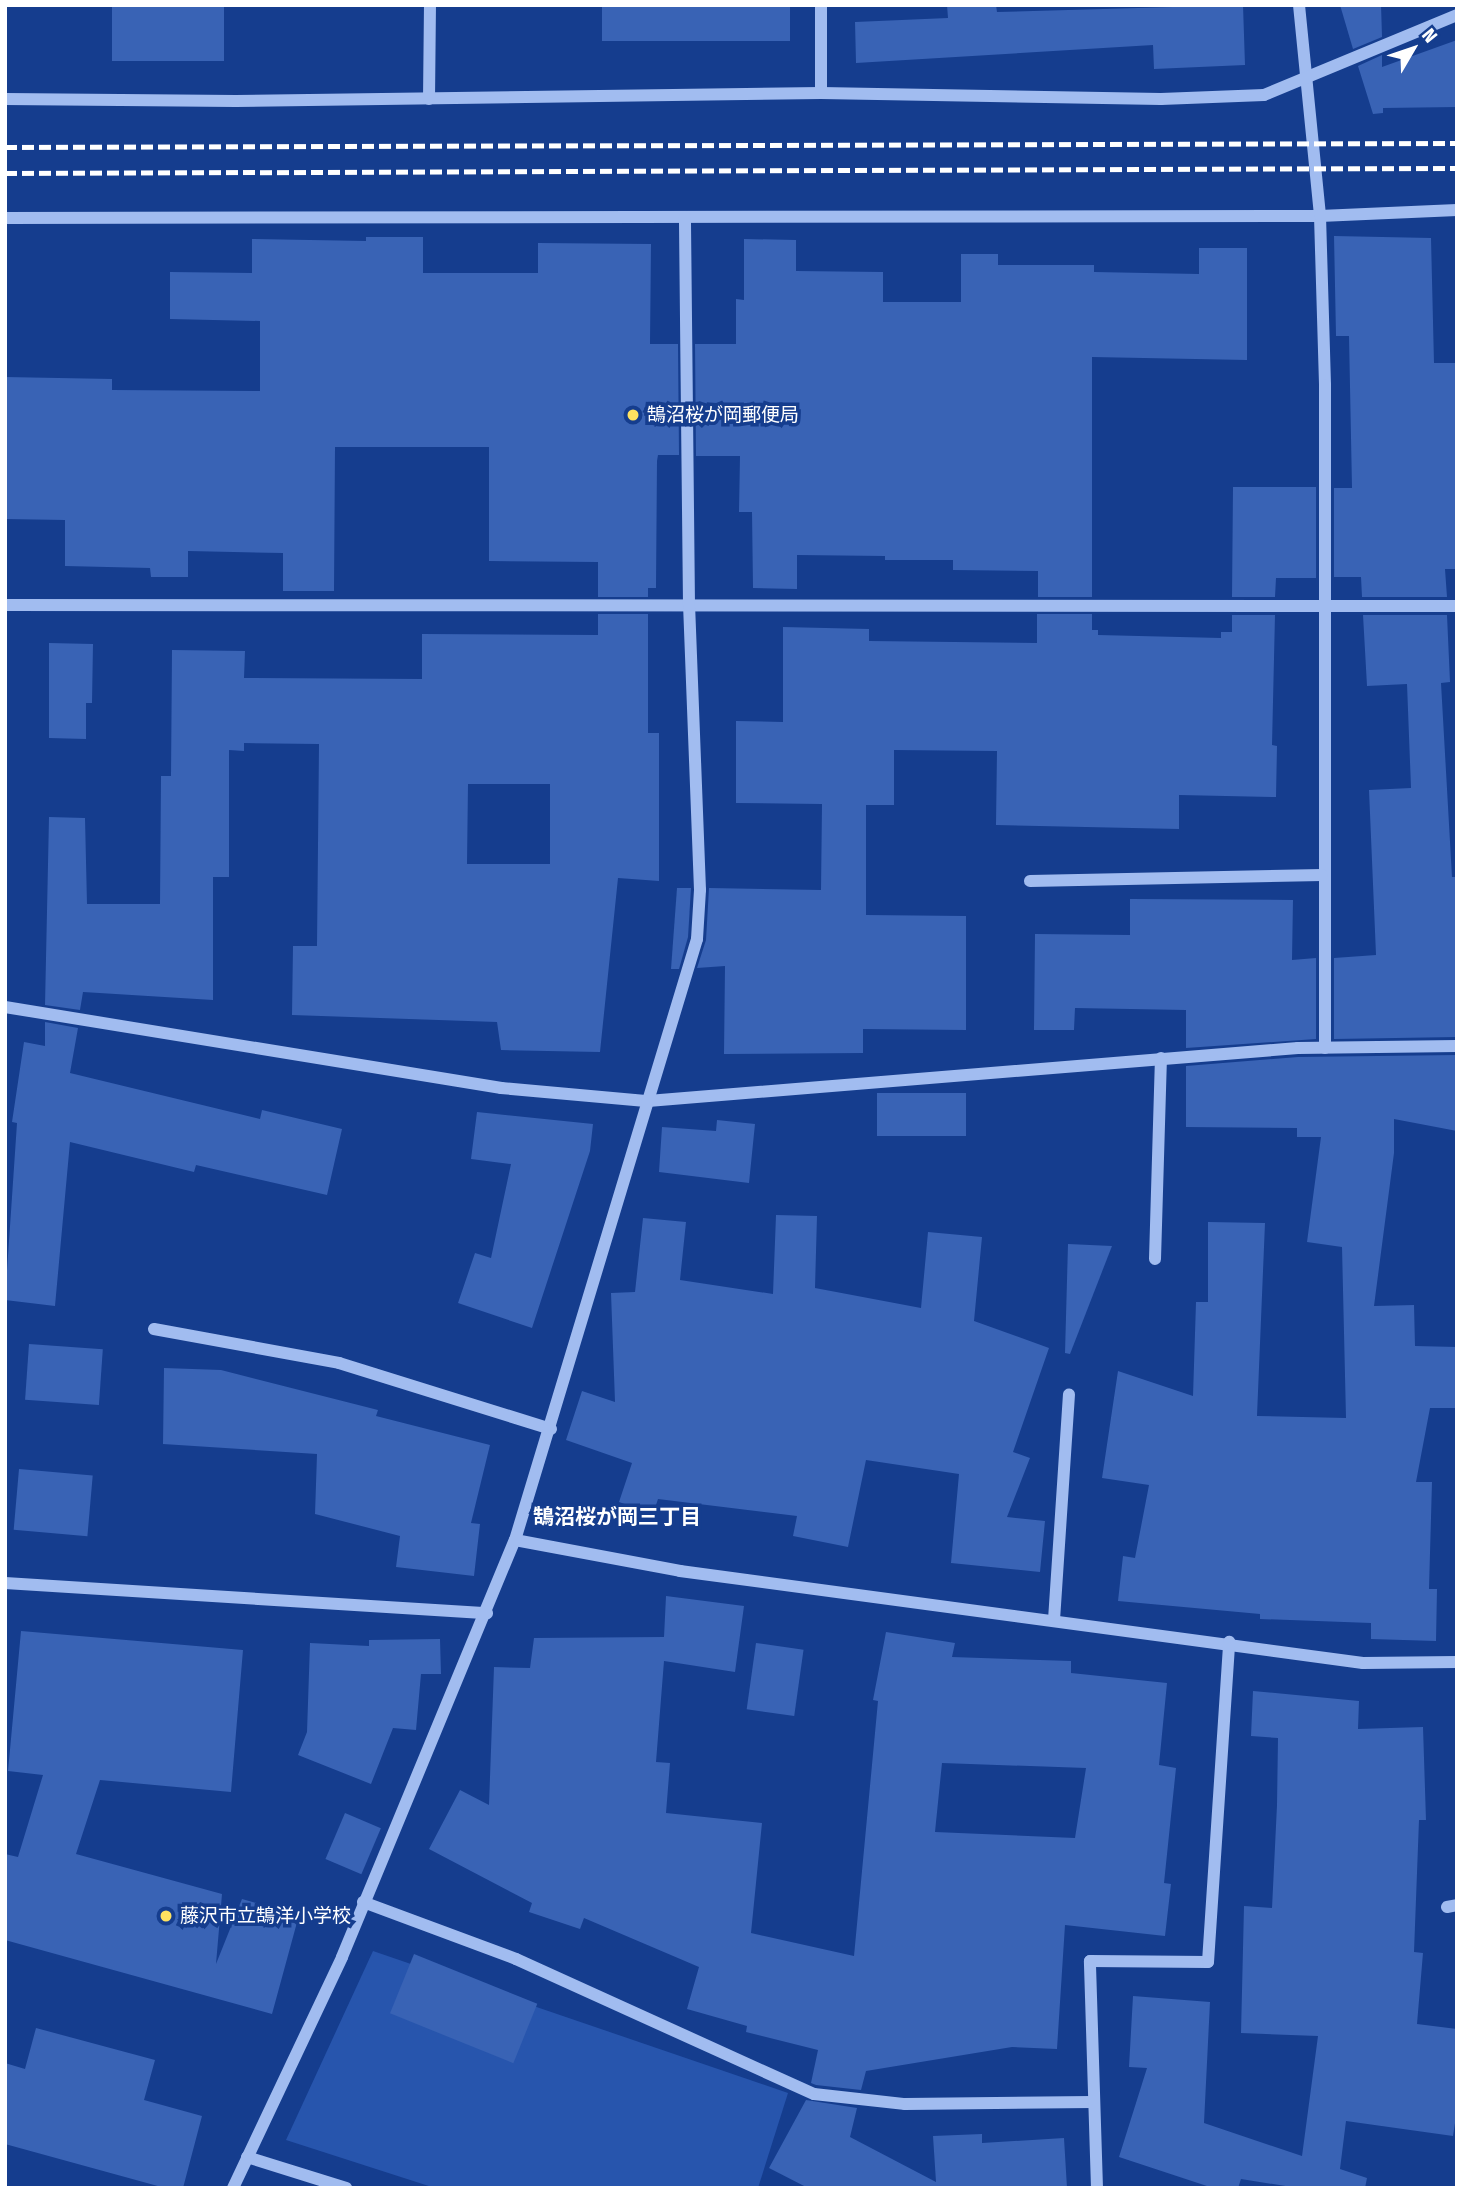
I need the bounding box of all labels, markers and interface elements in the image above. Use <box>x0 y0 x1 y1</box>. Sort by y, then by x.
north arrow <box>1378 14 1448 84</box>
text: N <box>1417 24 1442 47</box>
place label: 鵠沼桜が岡郵便局 <box>647 404 799 426</box>
marker: 鵠沼桜が岡郵便局 <box>625 407 641 423</box>
district label: 鵠沼桜が岡三丁目 <box>533 1504 701 1530</box>
place label: 藤沢市立鵠洋小学校 <box>180 1905 351 1927</box>
marker: 藤沢市立鵠洋小学校 <box>158 1908 174 1924</box>

